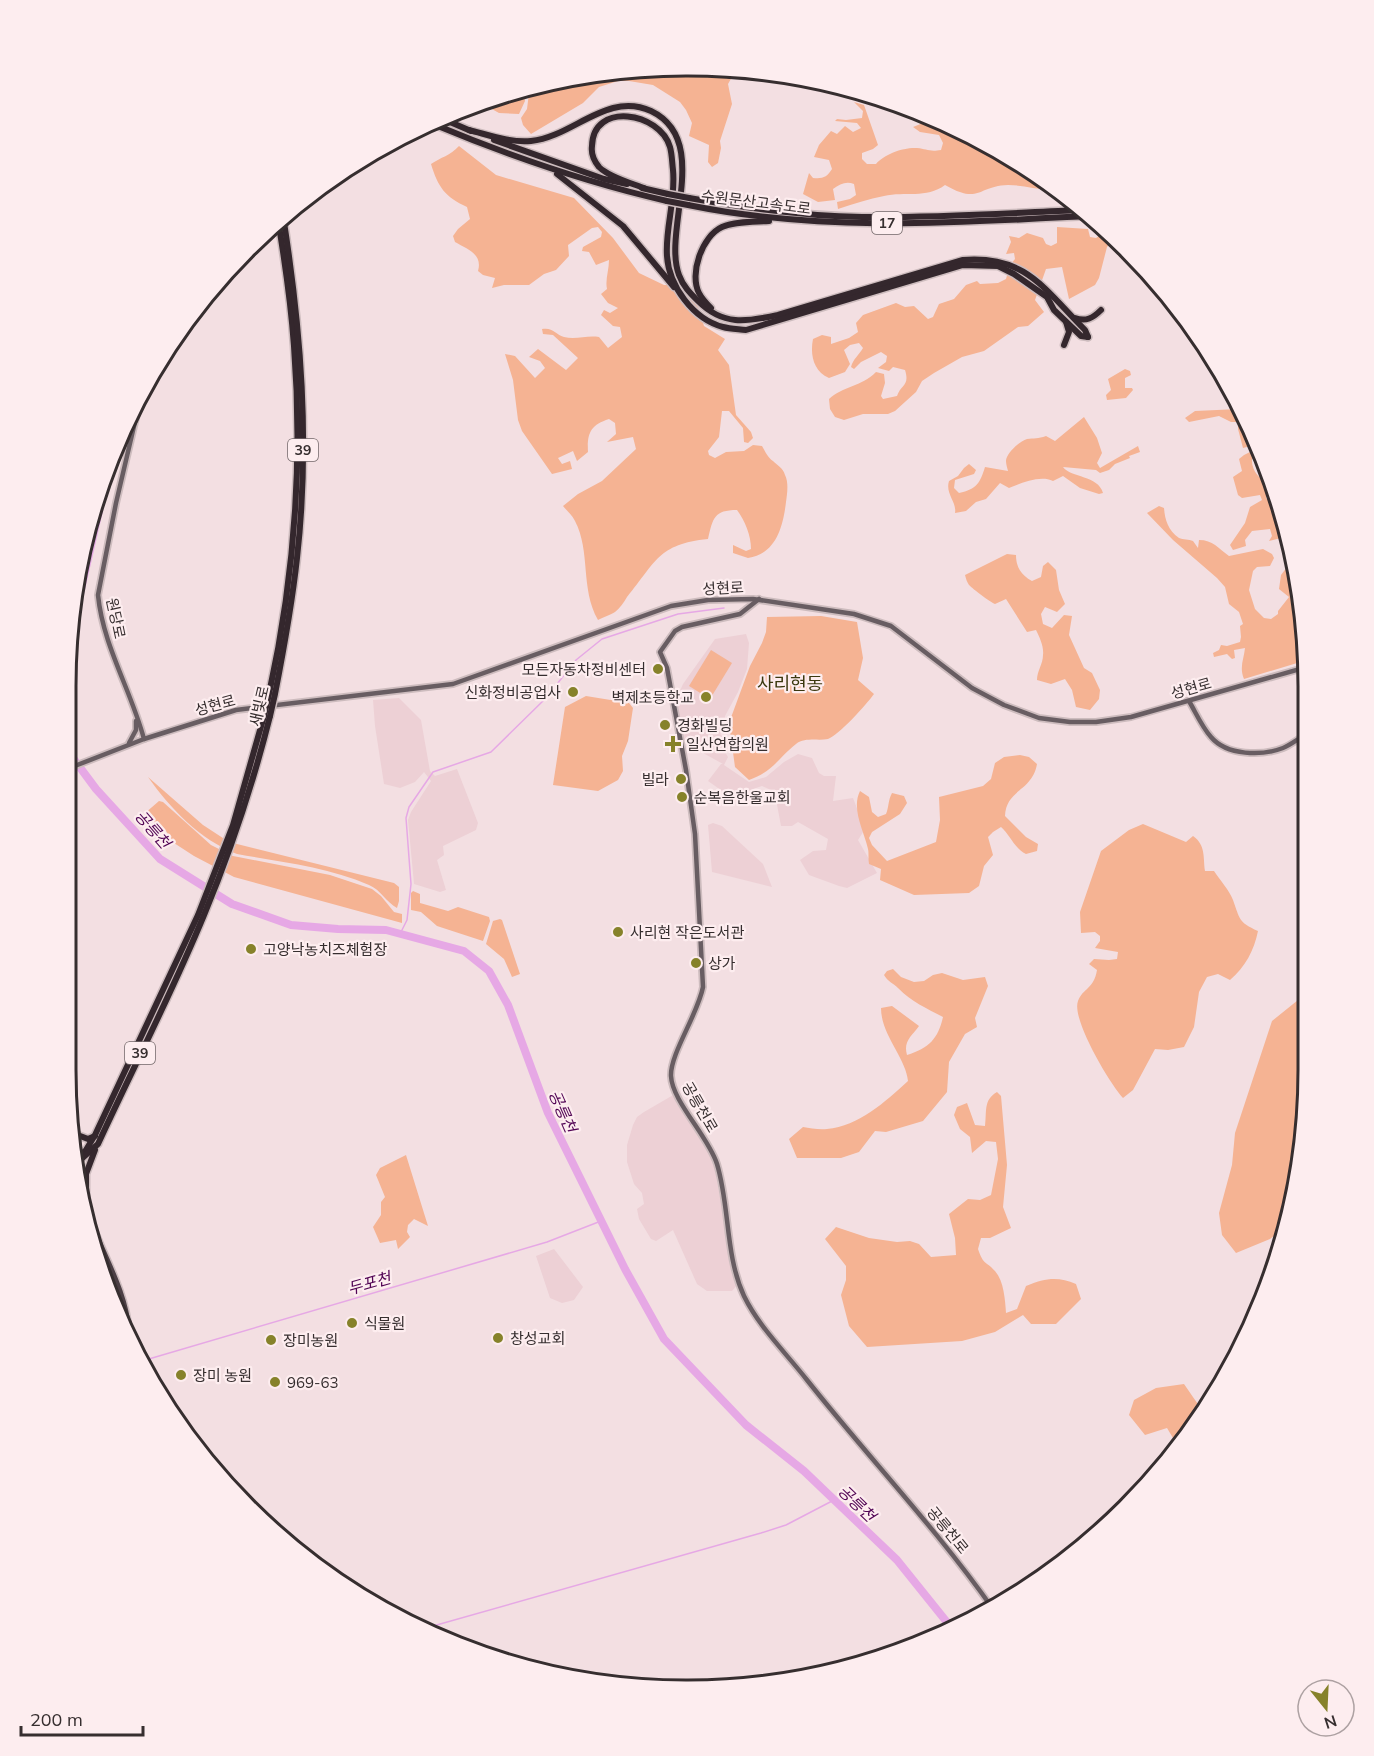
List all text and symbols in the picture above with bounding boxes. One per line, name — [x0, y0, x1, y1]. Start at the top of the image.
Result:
street label: 수원문산고속도로 — [700, 186, 812, 218]
road number: 17 — [872, 212, 902, 234]
road number: 39 — [288, 439, 318, 461]
street label: 성현로 — [702, 577, 744, 599]
street label: 원당로 — [102, 596, 130, 640]
place label: 모든자동차정비센터 — [522, 660, 646, 679]
marker: 모든자동차정비센터 — [651, 662, 665, 676]
district label: 사리현동 — [757, 672, 823, 695]
street label: 성현로 — [1168, 673, 1214, 703]
place label: 신화정비공업사 — [464, 683, 561, 702]
street label: 새빛로 — [245, 684, 273, 728]
marker: 신화정비공업사 — [566, 685, 580, 699]
place label: 벽제초등학교 — [611, 688, 694, 707]
street label: 성현로 — [193, 690, 237, 720]
marker: 벽제초등학교 — [699, 690, 713, 704]
place label: 경화빌딩 — [677, 716, 732, 735]
marker: 경화빌딩 — [658, 718, 672, 732]
marker: 일산연합의원 — [664, 735, 682, 753]
place label: 일산연합의원 — [686, 735, 769, 754]
place label: 빌라 — [641, 770, 669, 789]
marker: 빌라 — [674, 772, 688, 786]
place label: 순복음한울교회 — [694, 788, 791, 807]
marker: 순복음한울교회 — [675, 790, 689, 804]
water label: 공릉천 — [131, 806, 177, 854]
place label: 사리현 작은도서관 — [630, 923, 745, 942]
marker: 사리현 작은도서관 — [611, 925, 625, 939]
place label: 고양낙농치즈체험장 — [263, 940, 387, 959]
marker: 고양낙농치즈체험장 — [244, 942, 258, 956]
place label: 상가 — [708, 954, 736, 973]
marker: 상가 — [689, 956, 703, 970]
road number: 39 — [125, 1042, 155, 1064]
street label: 공릉천로 — [678, 1078, 722, 1136]
water label: 공릉천 — [545, 1087, 582, 1137]
water label: 두포천 — [345, 1267, 395, 1299]
place label: 식물원 — [364, 1314, 405, 1333]
marker: 식물원 — [345, 1316, 359, 1330]
place label: 창성교회 — [510, 1329, 565, 1348]
place label: 장미농원 — [283, 1331, 338, 1350]
marker: 창성교회 — [491, 1331, 505, 1345]
marker: 장미농원 — [264, 1333, 278, 1347]
place label: 장미 농원 — [193, 1366, 252, 1385]
marker: 장미 농원 — [174, 1368, 188, 1382]
place label: 969-63 — [287, 1373, 338, 1392]
marker: 969-63 — [268, 1375, 282, 1389]
water label: 공릉천 — [834, 1480, 881, 1527]
street label: 공릉천로 — [923, 1503, 973, 1557]
north arrow — [1296, 1678, 1356, 1738]
scale bar — [21, 1699, 142, 1737]
text: 200 m — [30, 1708, 83, 1731]
text: N — [1322, 1711, 1339, 1734]

